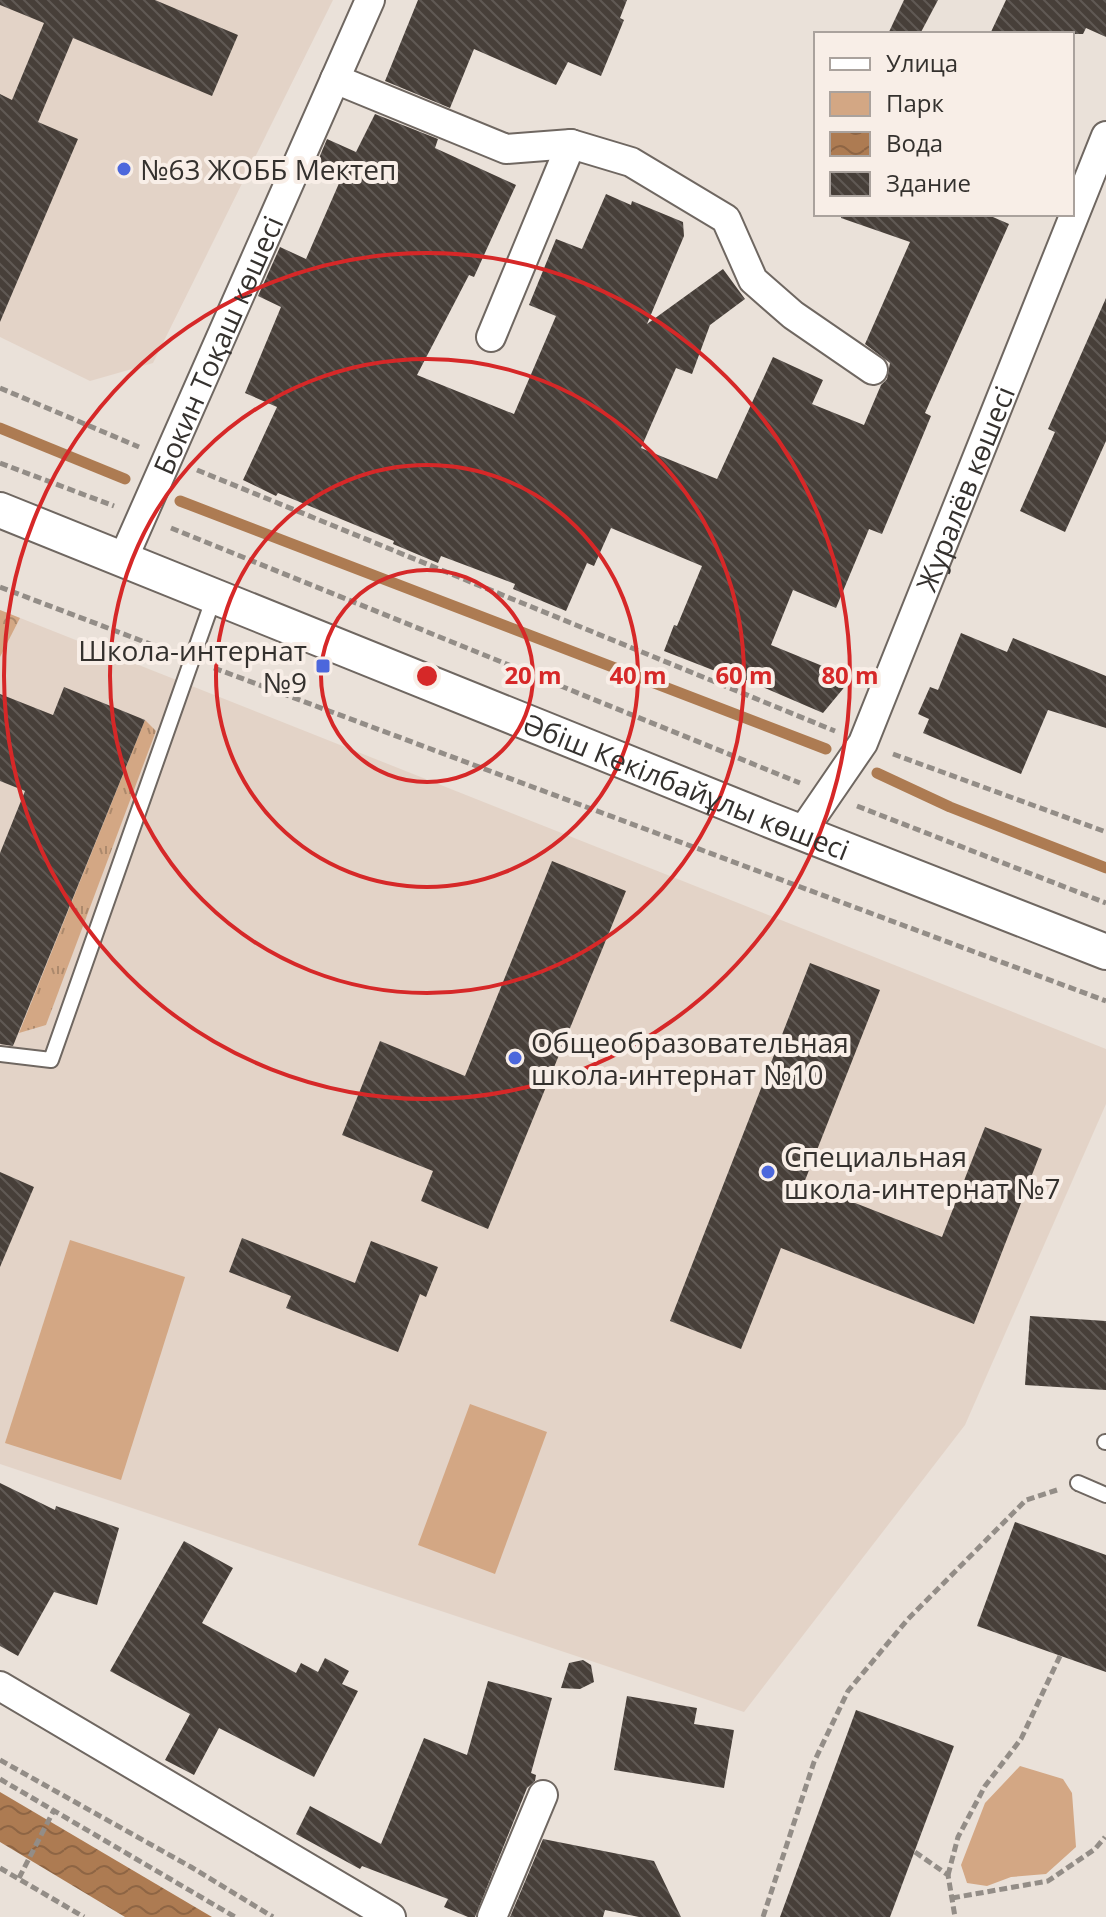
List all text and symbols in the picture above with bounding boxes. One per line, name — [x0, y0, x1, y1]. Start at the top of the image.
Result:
legend — [814, 32, 1074, 216]
text: Улица — [886, 46, 958, 79]
text: Парк — [886, 86, 944, 119]
text: Вода — [886, 126, 943, 159]
place label: №63 ЖОББ Мектеп — [140, 150, 396, 188]
marker: №63 ЖОББ Мектеп — [115, 160, 133, 178]
text: Здание — [886, 166, 971, 199]
street label: Бокин Тоқаш көшесі — [144, 210, 291, 480]
street label: Журалёв көшесі — [907, 380, 1023, 597]
place label: Школа-интернат №9 — [78, 631, 307, 701]
marker: Школа-интернат №9 — [314, 657, 332, 675]
text: 20 m — [504, 658, 562, 691]
text: 40 m — [609, 658, 667, 691]
text: 60 m — [715, 658, 773, 691]
text: 80 m — [821, 658, 879, 691]
centre of rings — [413, 662, 441, 690]
street label: Әбіш Кекілбайұлы көшесі — [518, 704, 855, 869]
place label: Общеобразовательная школа-интернат №10 — [531, 1023, 849, 1093]
marker: Общеобразовательная школа-интернат №10 — [506, 1049, 524, 1067]
place label: Специальная школа-интернат №7 — [784, 1137, 1061, 1207]
marker: Специальная школа-интернат №7 — [759, 1163, 777, 1181]

